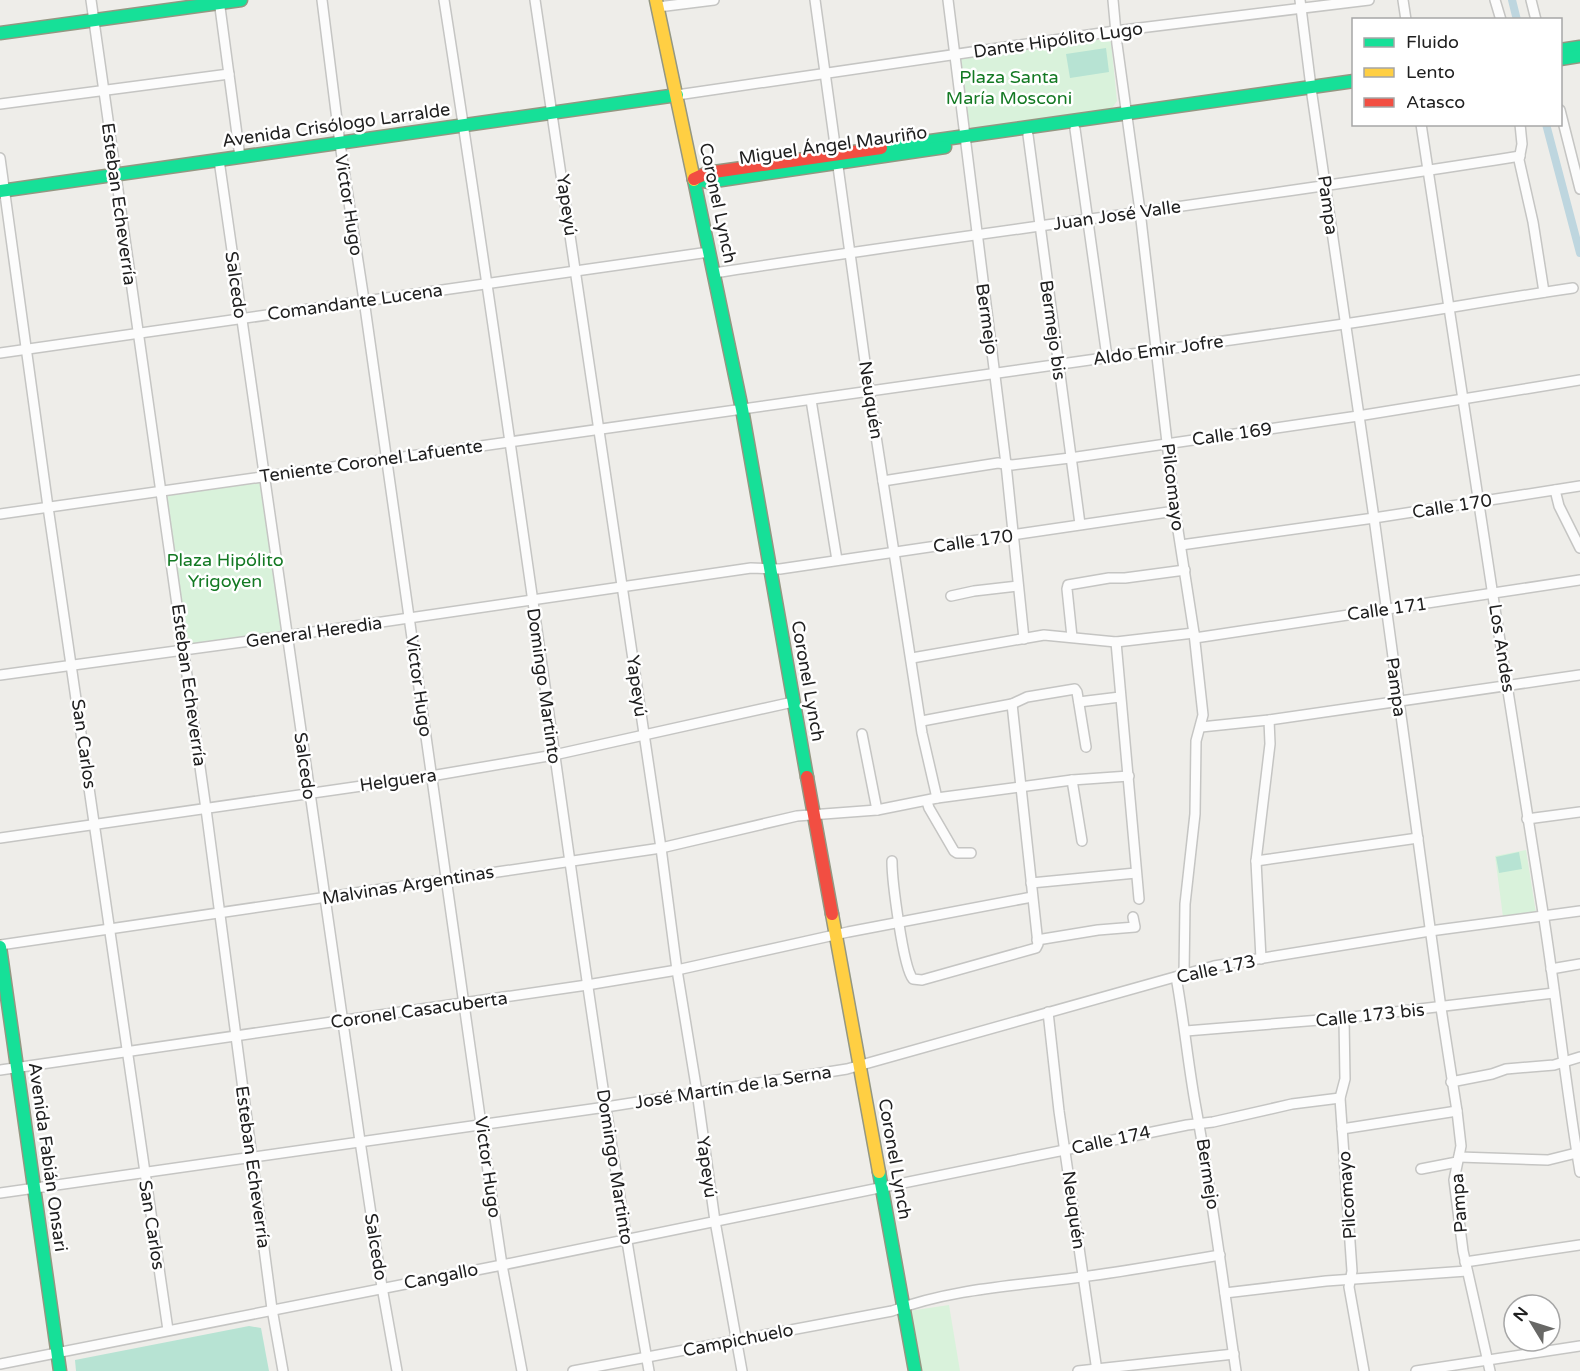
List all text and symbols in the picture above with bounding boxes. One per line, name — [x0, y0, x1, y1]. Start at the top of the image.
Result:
street label: Dante Hipólito Lugo — [972, 17, 1144, 63]
legend — [1352, 18, 1562, 126]
text: Fluido — [1406, 31, 1459, 53]
text: Lento — [1406, 61, 1455, 83]
park label: Plaza Santa María Mosconi — [946, 66, 1072, 109]
text: Atasco — [1406, 91, 1465, 113]
street label: Avenida Crisólogo Larralde — [221, 98, 451, 152]
street label: Esteban Echeverría — [97, 121, 141, 287]
street label: Miguel Ángel Mauriño — [737, 121, 929, 169]
street label: Coronel Lynch — [694, 141, 742, 265]
street label: Victor Hugo — [330, 153, 368, 257]
street label: Yapeyú — [552, 173, 582, 237]
street label: Pampa — [1313, 174, 1343, 236]
street label: Juan José Valle — [1052, 195, 1182, 235]
street label: Salcedo — [220, 250, 252, 320]
street label: Comandante Lucena — [266, 279, 444, 325]
street label: Bermejo bis — [1035, 279, 1071, 381]
street label: Bermejo — [971, 282, 1003, 356]
street label: Aldo Emir Jofre — [1091, 330, 1225, 370]
street label: Neuquén — [854, 359, 888, 441]
street label: Calle 169 — [1191, 418, 1273, 450]
street label: Teniente Coronel Lafuente — [258, 434, 484, 488]
street label: Pilcomayo — [1157, 442, 1189, 532]
street label: Calle 170 — [1411, 489, 1493, 523]
street label: Calle 170 — [932, 525, 1014, 557]
park label: Plaza Hipólito Yrigoyen — [166, 549, 284, 592]
street label: Calle 171 — [1346, 593, 1428, 625]
street label: Esteban Echeverría — [167, 602, 211, 768]
street label: Los Andes — [1484, 602, 1520, 694]
street label: Domingo Martinto — [522, 607, 566, 765]
street label: General Heredia — [244, 612, 384, 652]
street label: Coronel Lynch — [787, 619, 829, 743]
street label: Victor Hugo — [401, 634, 437, 738]
street label: Yapeyú — [622, 654, 652, 718]
street label: Pampa — [1381, 656, 1411, 718]
street label: San Carlos — [67, 698, 101, 790]
street label: Salcedo — [289, 731, 321, 801]
street label: Helguera — [358, 764, 438, 796]
street label: Malvinas Argentinas — [320, 861, 496, 909]
street label: Calle 173 — [1174, 950, 1258, 988]
street label: Coronel Casacuberta — [329, 987, 509, 1033]
street label: Calle 173 bis — [1314, 998, 1426, 1032]
street label: Avenida Fabián Onsari — [24, 1061, 72, 1253]
street label: José Martín de la Serna — [633, 1061, 833, 1113]
street label: Esteban Echeverría — [231, 1084, 275, 1250]
street label: Domingo Martinto — [592, 1088, 638, 1246]
street label: Coronel Lynch — [874, 1097, 916, 1221]
street label: Victor Hugo — [470, 1115, 506, 1219]
street label: Calle 174 — [1069, 1121, 1153, 1159]
street label: Yapeyú — [692, 1135, 722, 1199]
street label: Bermejo — [1192, 1137, 1224, 1211]
street label: Pilcomayo — [1333, 1150, 1361, 1240]
street label: Neuquén — [1058, 1169, 1090, 1251]
street label: Pampa — [1446, 1172, 1472, 1234]
street label: San Carlos — [134, 1179, 170, 1271]
street label: Salcedo — [360, 1212, 392, 1282]
street label: Cangallo — [402, 1258, 480, 1294]
north arrow — [1502, 1293, 1562, 1353]
text: N — [1509, 1303, 1533, 1326]
street label: Campichuelo — [681, 1319, 795, 1361]

